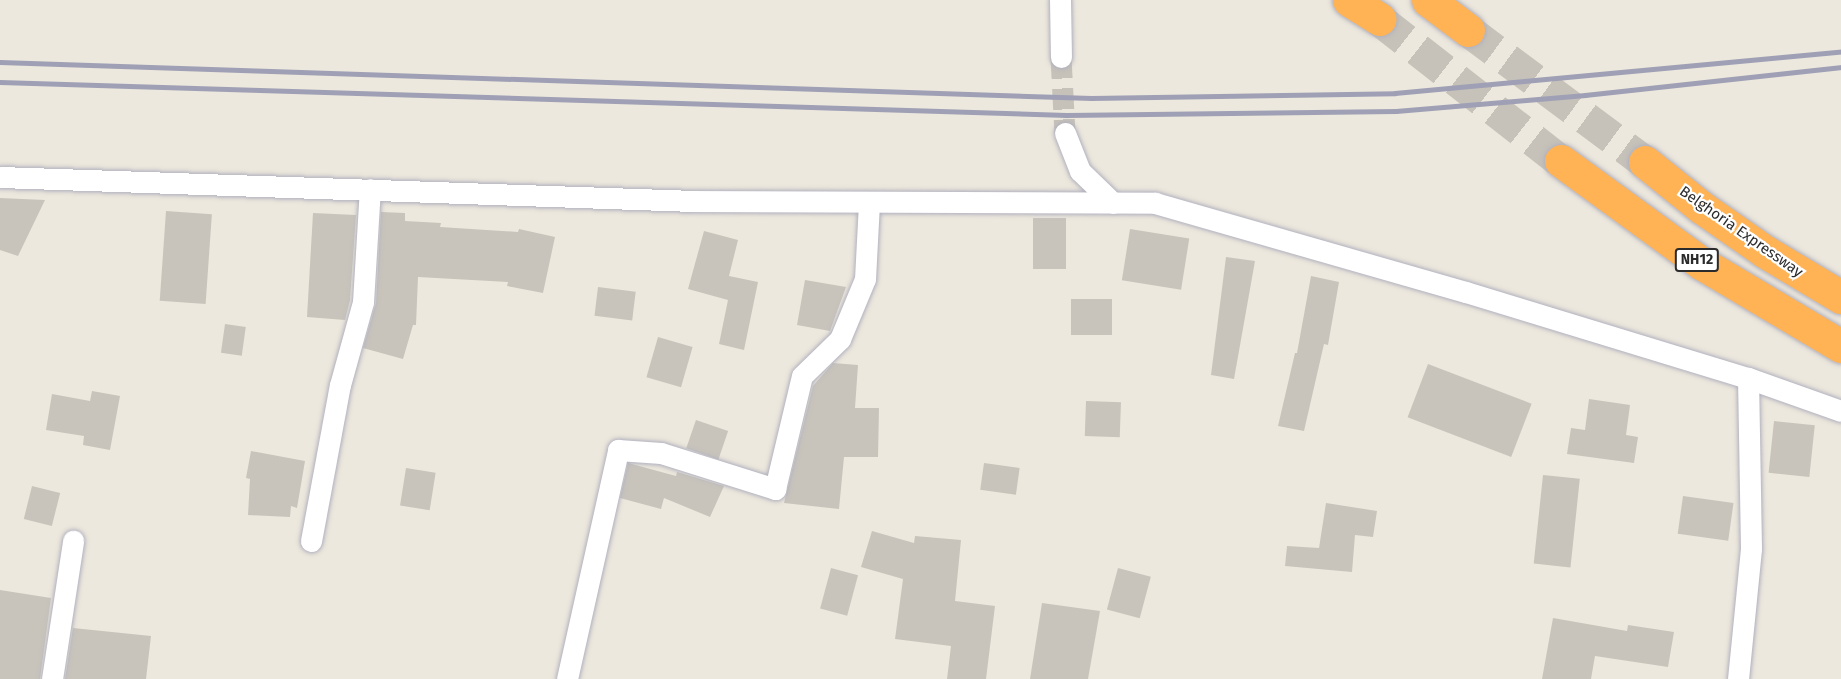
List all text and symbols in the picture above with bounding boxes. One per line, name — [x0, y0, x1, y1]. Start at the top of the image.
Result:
street label: Belghoria Expressway — [1676, 183, 1806, 281]
road number: NH12 — [1674, 249, 1720, 271]

